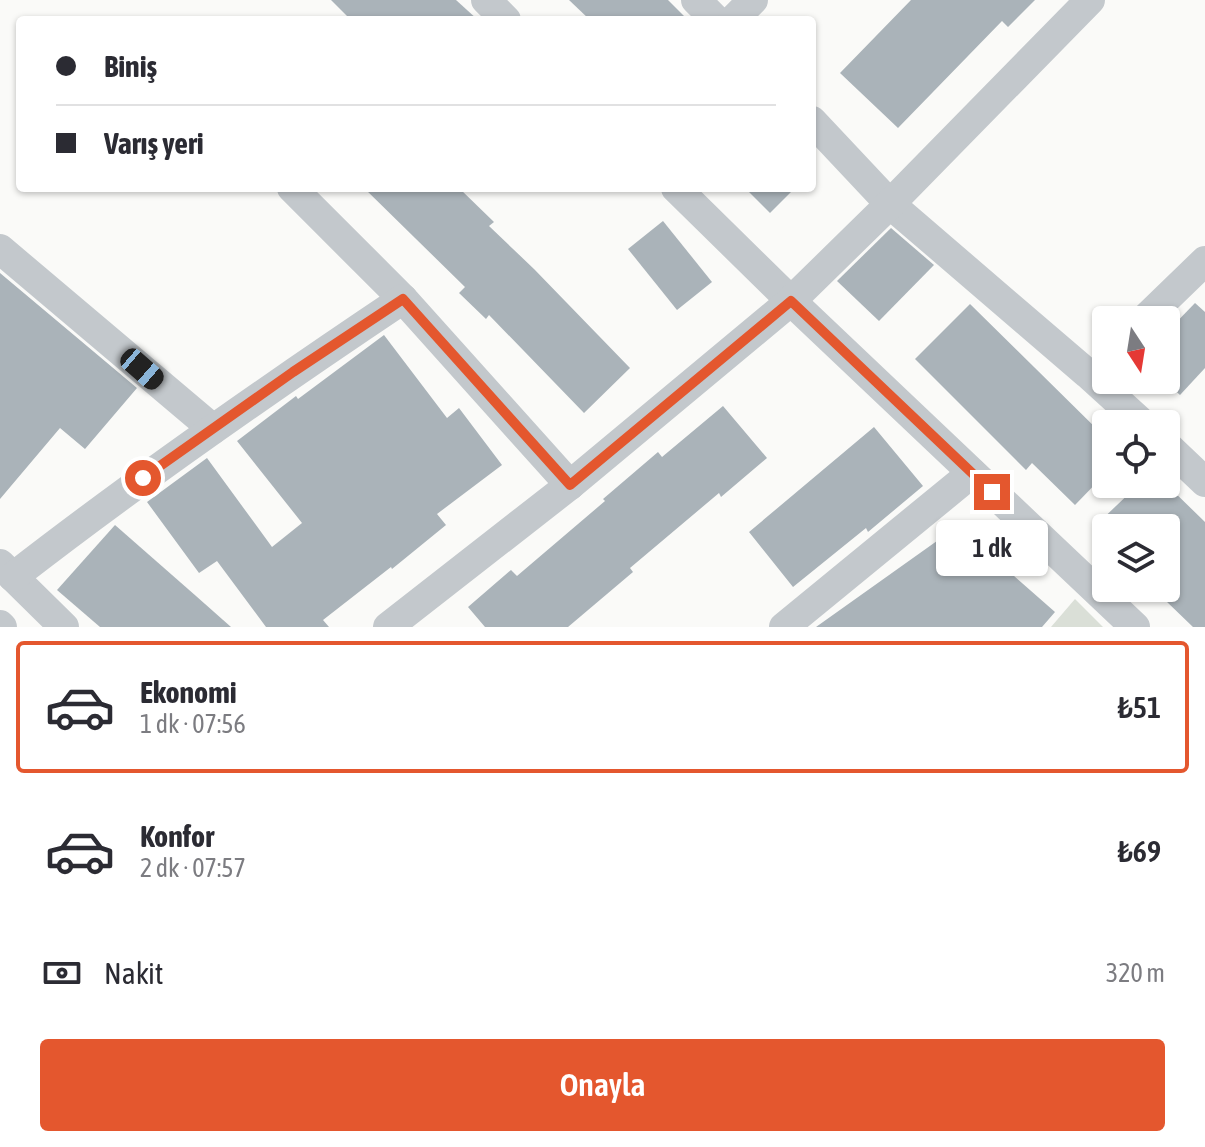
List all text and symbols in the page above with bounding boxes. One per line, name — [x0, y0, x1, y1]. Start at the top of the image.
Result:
text: Biniş — [104, 49, 157, 83]
text: Varış yeri — [104, 126, 204, 160]
north arrow — [1092, 306, 1180, 394]
map controls — [1092, 306, 1180, 602]
car — [116, 344, 168, 394]
button: locate — [1092, 410, 1180, 498]
route start — [125, 460, 161, 496]
route end — [974, 474, 1010, 510]
button: layers — [1092, 514, 1180, 602]
callout: 1 dk — [936, 520, 1048, 576]
text: 1 dk — [972, 533, 1012, 563]
icon: car — [44, 671, 116, 743]
text: Ekonomi — [140, 675, 237, 709]
text: ₺51 — [1118, 690, 1161, 724]
text: 1 dk · 07:56 — [140, 709, 246, 739]
icon: car — [44, 815, 116, 887]
text: Konfor — [140, 819, 214, 853]
text: ₺69 — [1118, 834, 1161, 868]
text: 2 dk · 07:57 — [140, 853, 246, 883]
icon: cash — [40, 951, 84, 995]
text: Nakit — [104, 956, 164, 990]
text: 320 m — [1106, 958, 1165, 988]
button: Onayla — [40, 1039, 1165, 1131]

